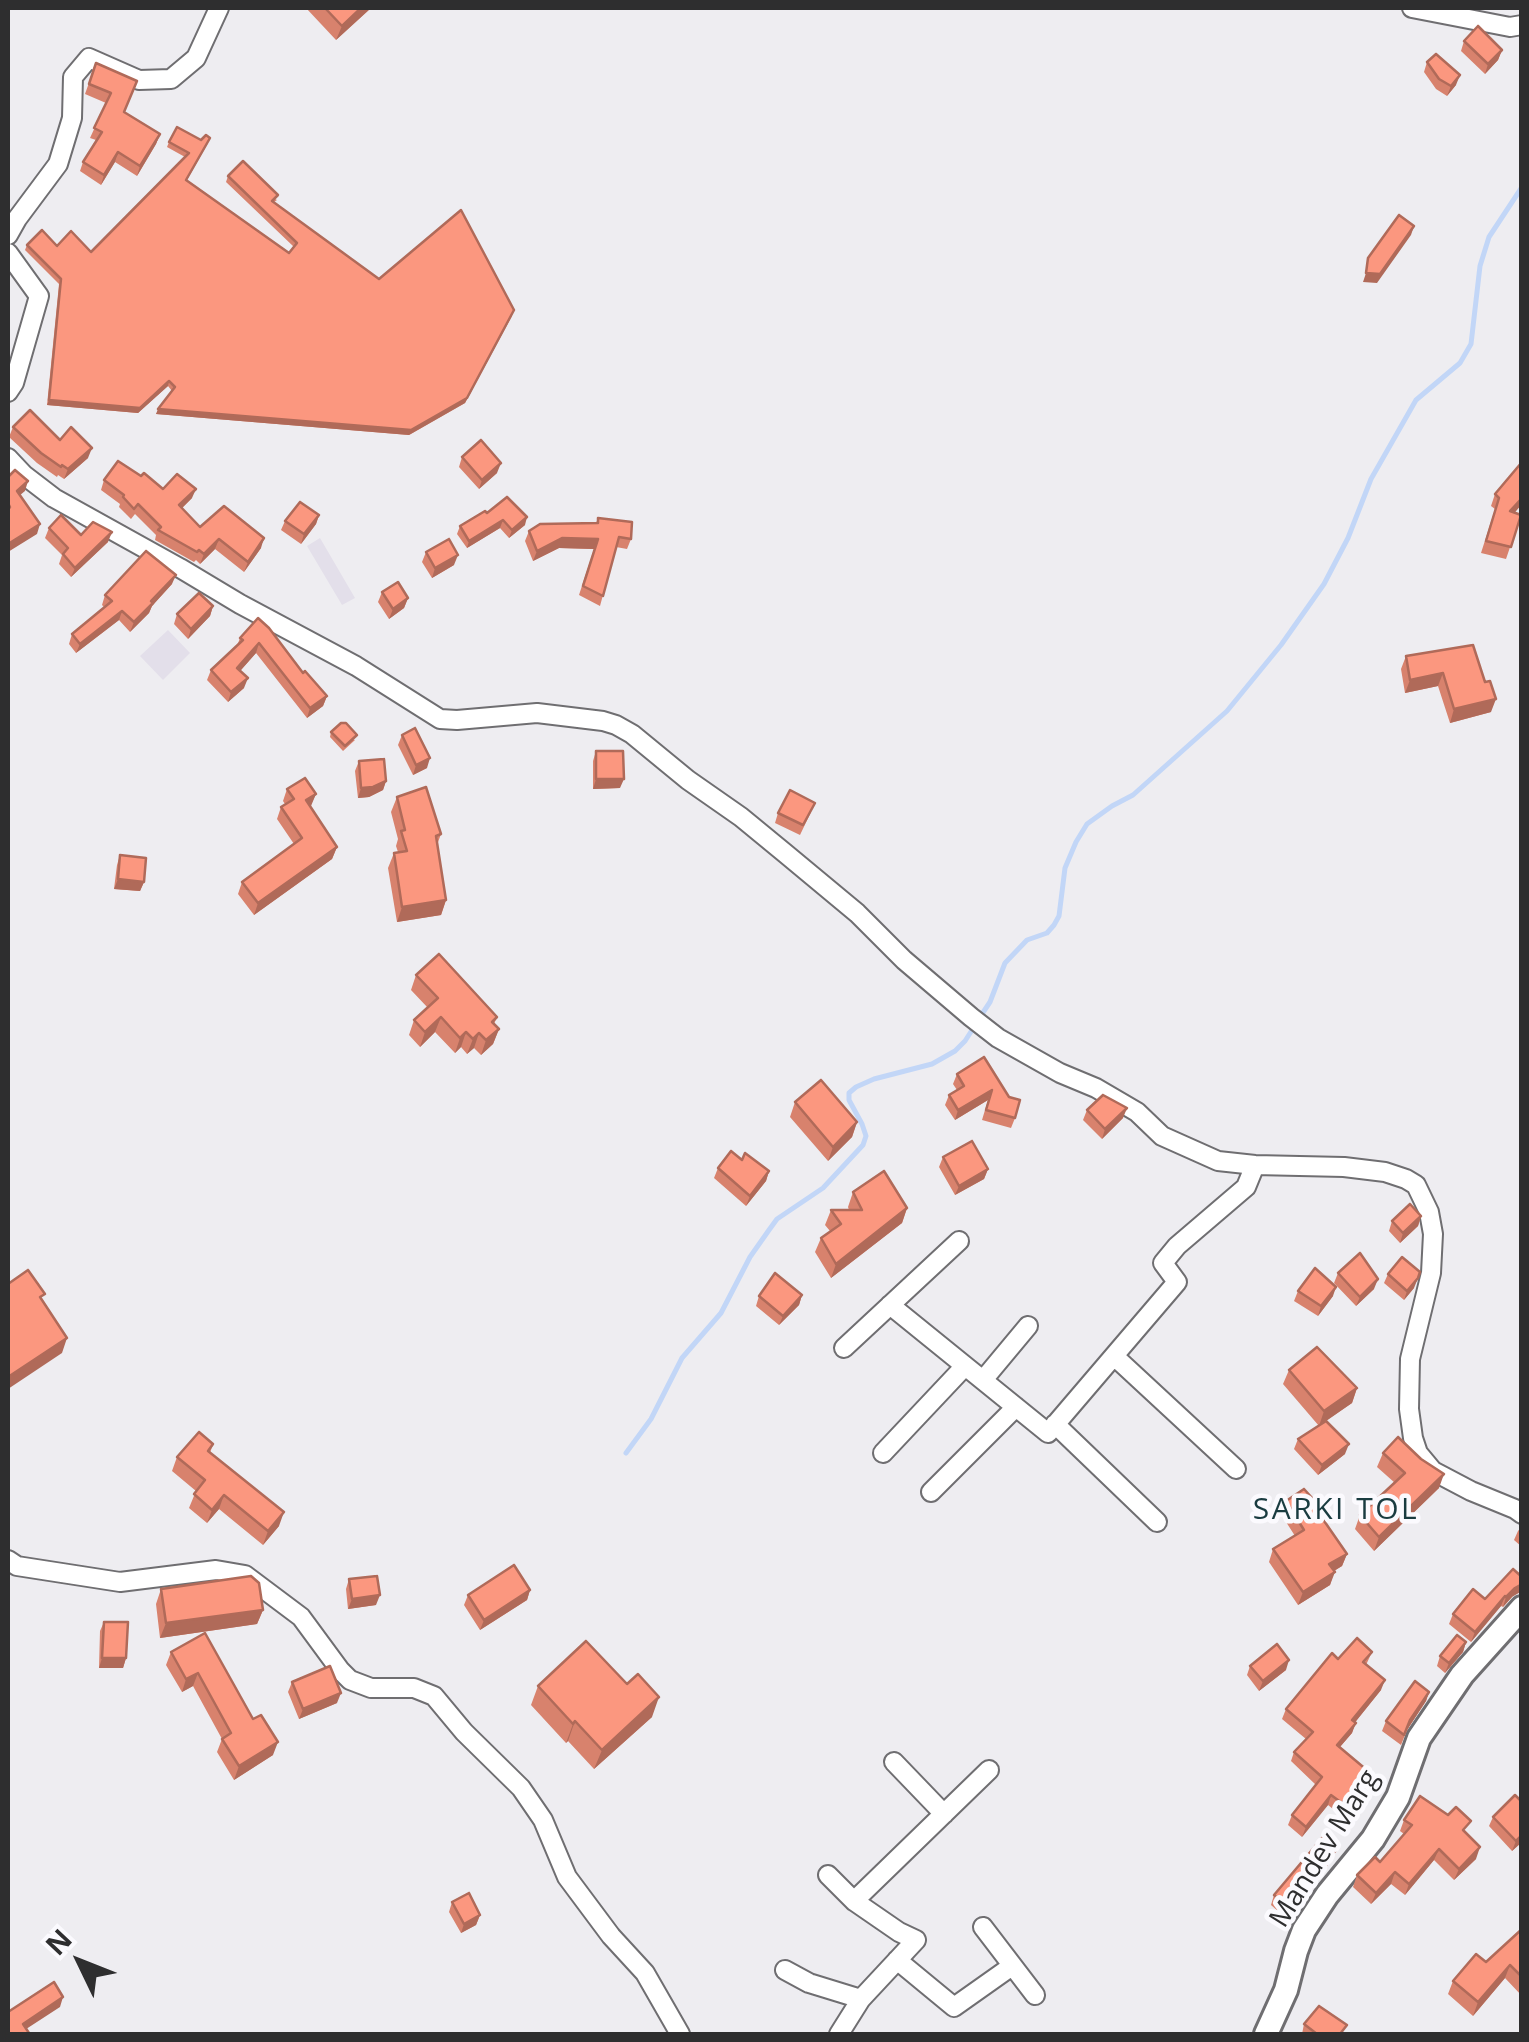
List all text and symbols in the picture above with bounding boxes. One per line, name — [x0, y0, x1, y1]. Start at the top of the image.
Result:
district label: SARKI TOL — [1253, 1492, 1419, 1528]
street label: Mandev Marg — [1263, 1764, 1387, 1934]
north arrow — [30, 1912, 130, 2012]
text: N — [36, 1920, 80, 1963]

